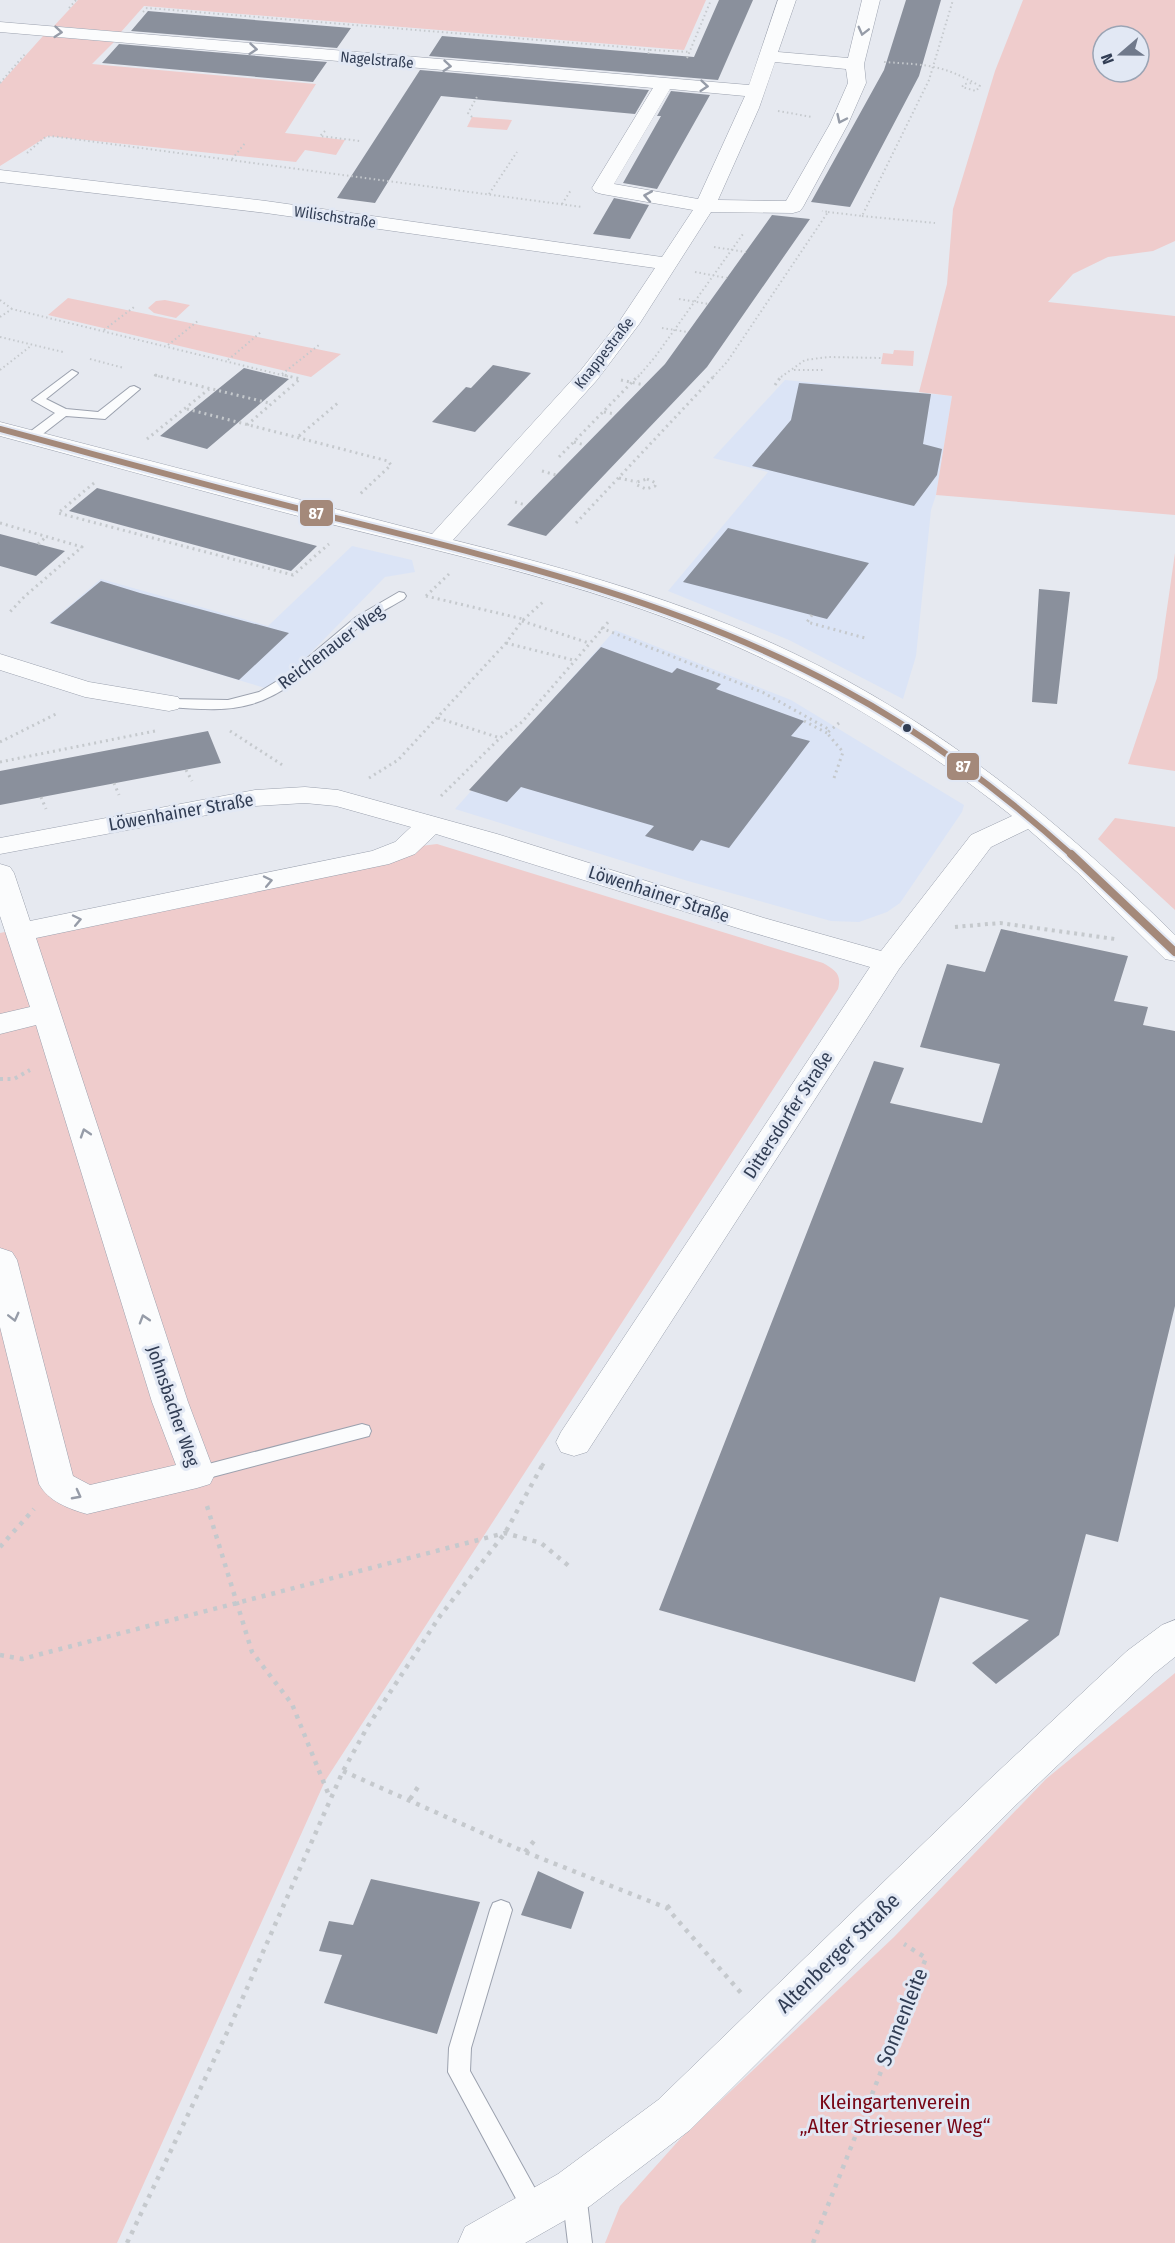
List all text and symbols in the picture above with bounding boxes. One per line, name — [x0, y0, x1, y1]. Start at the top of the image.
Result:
north arrow — [1091, 24, 1151, 84]
one-way arrow — [54, 25, 63, 38]
one-way arrow — [858, 26, 871, 36]
one-way arrow — [248, 42, 257, 55]
street label: Nagelstraße — [340, 48, 414, 72]
text: N — [1097, 51, 1118, 67]
one-way arrow — [442, 59, 451, 72]
one-way arrow — [699, 79, 709, 92]
one-way arrow — [836, 113, 848, 124]
one-way arrow — [643, 190, 653, 203]
street label: Wilischstraße — [293, 202, 377, 232]
street label: Knappestraße — [571, 314, 637, 392]
line badge: 87 — [299, 499, 334, 527]
text: 87 — [308, 504, 324, 523]
street label: Reichenauer Weg — [274, 600, 389, 694]
unlabelled marker — [901, 722, 913, 734]
line badge: 87 — [946, 752, 980, 781]
text: 87 — [955, 757, 971, 776]
street label: Löwenhainer Straße — [107, 788, 255, 836]
street label: Löwenhainer Straße — [586, 861, 732, 927]
one-way arrow — [262, 875, 272, 888]
one-way arrow — [71, 914, 81, 927]
street label: Dittersdorfer Straße — [739, 1047, 837, 1183]
one-way arrow — [80, 1128, 93, 1139]
one-way arrow — [7, 1312, 20, 1322]
one-way arrow — [139, 1314, 152, 1325]
street label: Johnsbacher Weg — [142, 1343, 204, 1470]
one-way arrow — [70, 1488, 81, 1499]
street label: Altenberger Straße — [771, 1888, 905, 2018]
street label: Sonnenleite — [871, 1964, 933, 2070]
park label: Kleingartenverein „Alter Striesener Weg“ — [799, 2089, 991, 2139]

